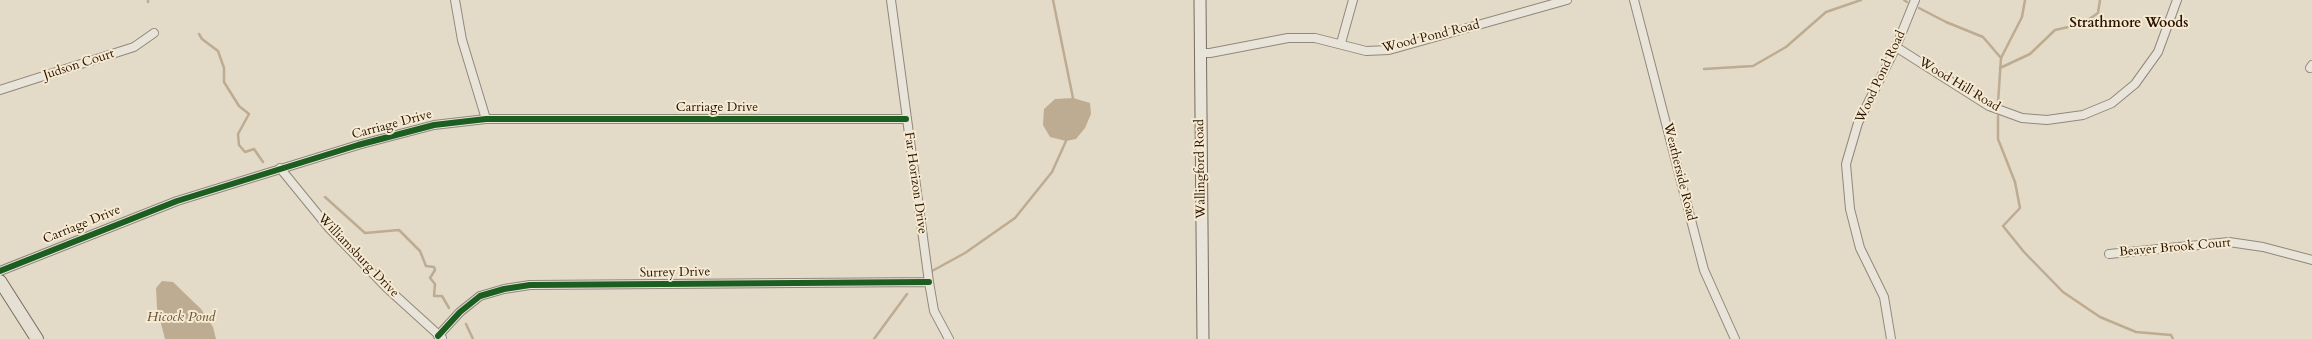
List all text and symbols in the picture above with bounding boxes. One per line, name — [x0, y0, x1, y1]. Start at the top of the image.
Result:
district label: Strathmore Woods — [2069, 16, 2189, 32]
street label: Wood Pond Road — [1381, 17, 1481, 57]
street label: Wood Pond Road — [1853, 28, 1909, 126]
street label: Judson Court — [42, 46, 116, 84]
street label: Wood Hill Road — [1916, 55, 2002, 115]
street label: Carriage Drive — [676, 100, 758, 116]
street label: Carriage Drive — [350, 107, 434, 143]
street label: Wallingford Road — [1192, 119, 1210, 219]
street label: Weatherside Road — [1659, 121, 1699, 223]
street label: Far Horizon Drive — [900, 131, 930, 235]
street label: Carriage Drive — [41, 202, 123, 248]
street label: Williamsburg Drive — [314, 211, 402, 301]
street label: Beaver Brook Court — [2118, 235, 2232, 261]
street label: Surrey Drive — [639, 265, 711, 281]
water label: Hicock Pond — [147, 310, 215, 326]

